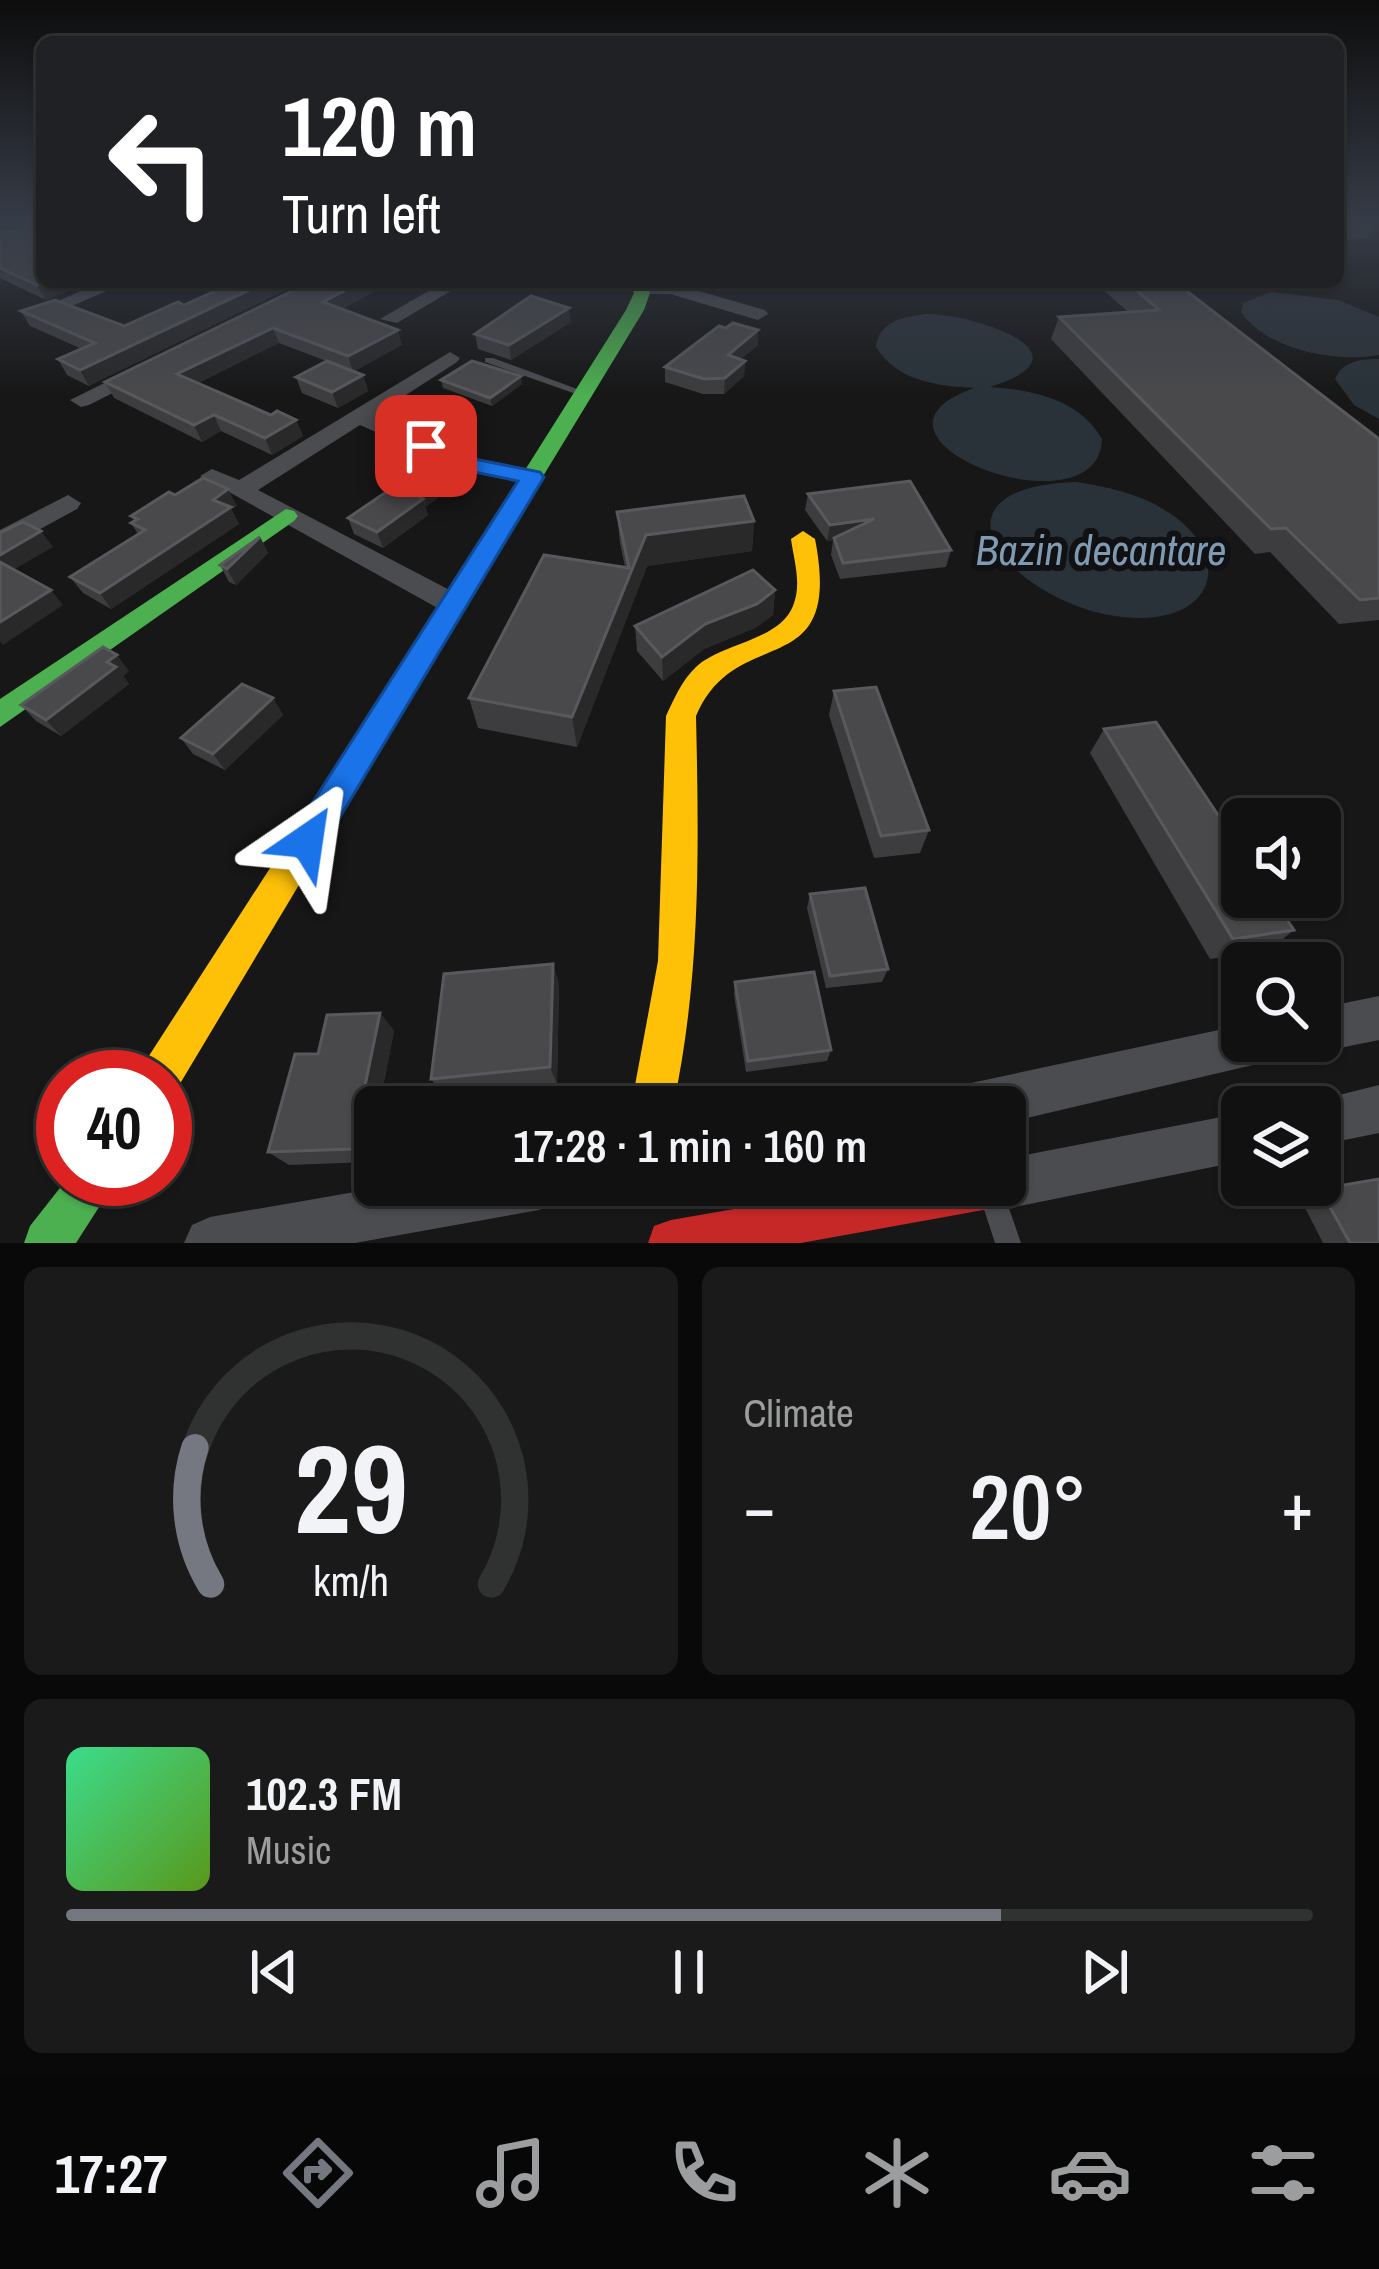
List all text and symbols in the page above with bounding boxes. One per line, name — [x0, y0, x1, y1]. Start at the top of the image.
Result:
text: 120 m — [282, 69, 477, 182]
icon: left — [84, 84, 240, 240]
text: Turn left — [282, 177, 441, 250]
pin — [375, 395, 477, 497]
icon: arrive — [393, 413, 459, 479]
water label: Bazin decantare — [976, 522, 1226, 578]
position arrow — [244, 778, 370, 904]
map controls — [1221, 798, 1341, 1206]
button: sound — [1221, 798, 1341, 918]
button: search — [1221, 942, 1341, 1062]
speed limit sign: 40 — [36, 1050, 192, 1206]
button: layers — [1221, 1086, 1341, 1206]
text: 17:28 · 1 min · 160 m — [513, 1115, 867, 1176]
text: Climate — [744, 1387, 854, 1439]
text: 29 — [294, 1404, 408, 1572]
text: 20° — [969, 1446, 1087, 1567]
text: − — [744, 1462, 775, 1551]
text: + — [1281, 1462, 1313, 1551]
text: km/h — [313, 1552, 389, 1609]
text: 102.3 FM — [246, 1763, 402, 1824]
text: Music — [246, 1824, 331, 1876]
icon: previous — [241, 1939, 307, 2005]
icon: pause — [656, 1939, 722, 2005]
icon: next — [1072, 1939, 1138, 2005]
icon: directions — [276, 2131, 360, 2215]
icon: music — [469, 2131, 553, 2215]
icon: phone — [662, 2131, 746, 2215]
icon: climate — [855, 2131, 939, 2215]
icon: car — [1048, 2131, 1132, 2215]
icon: filters — [1241, 2131, 1325, 2215]
text: 17:27 — [54, 2137, 168, 2210]

